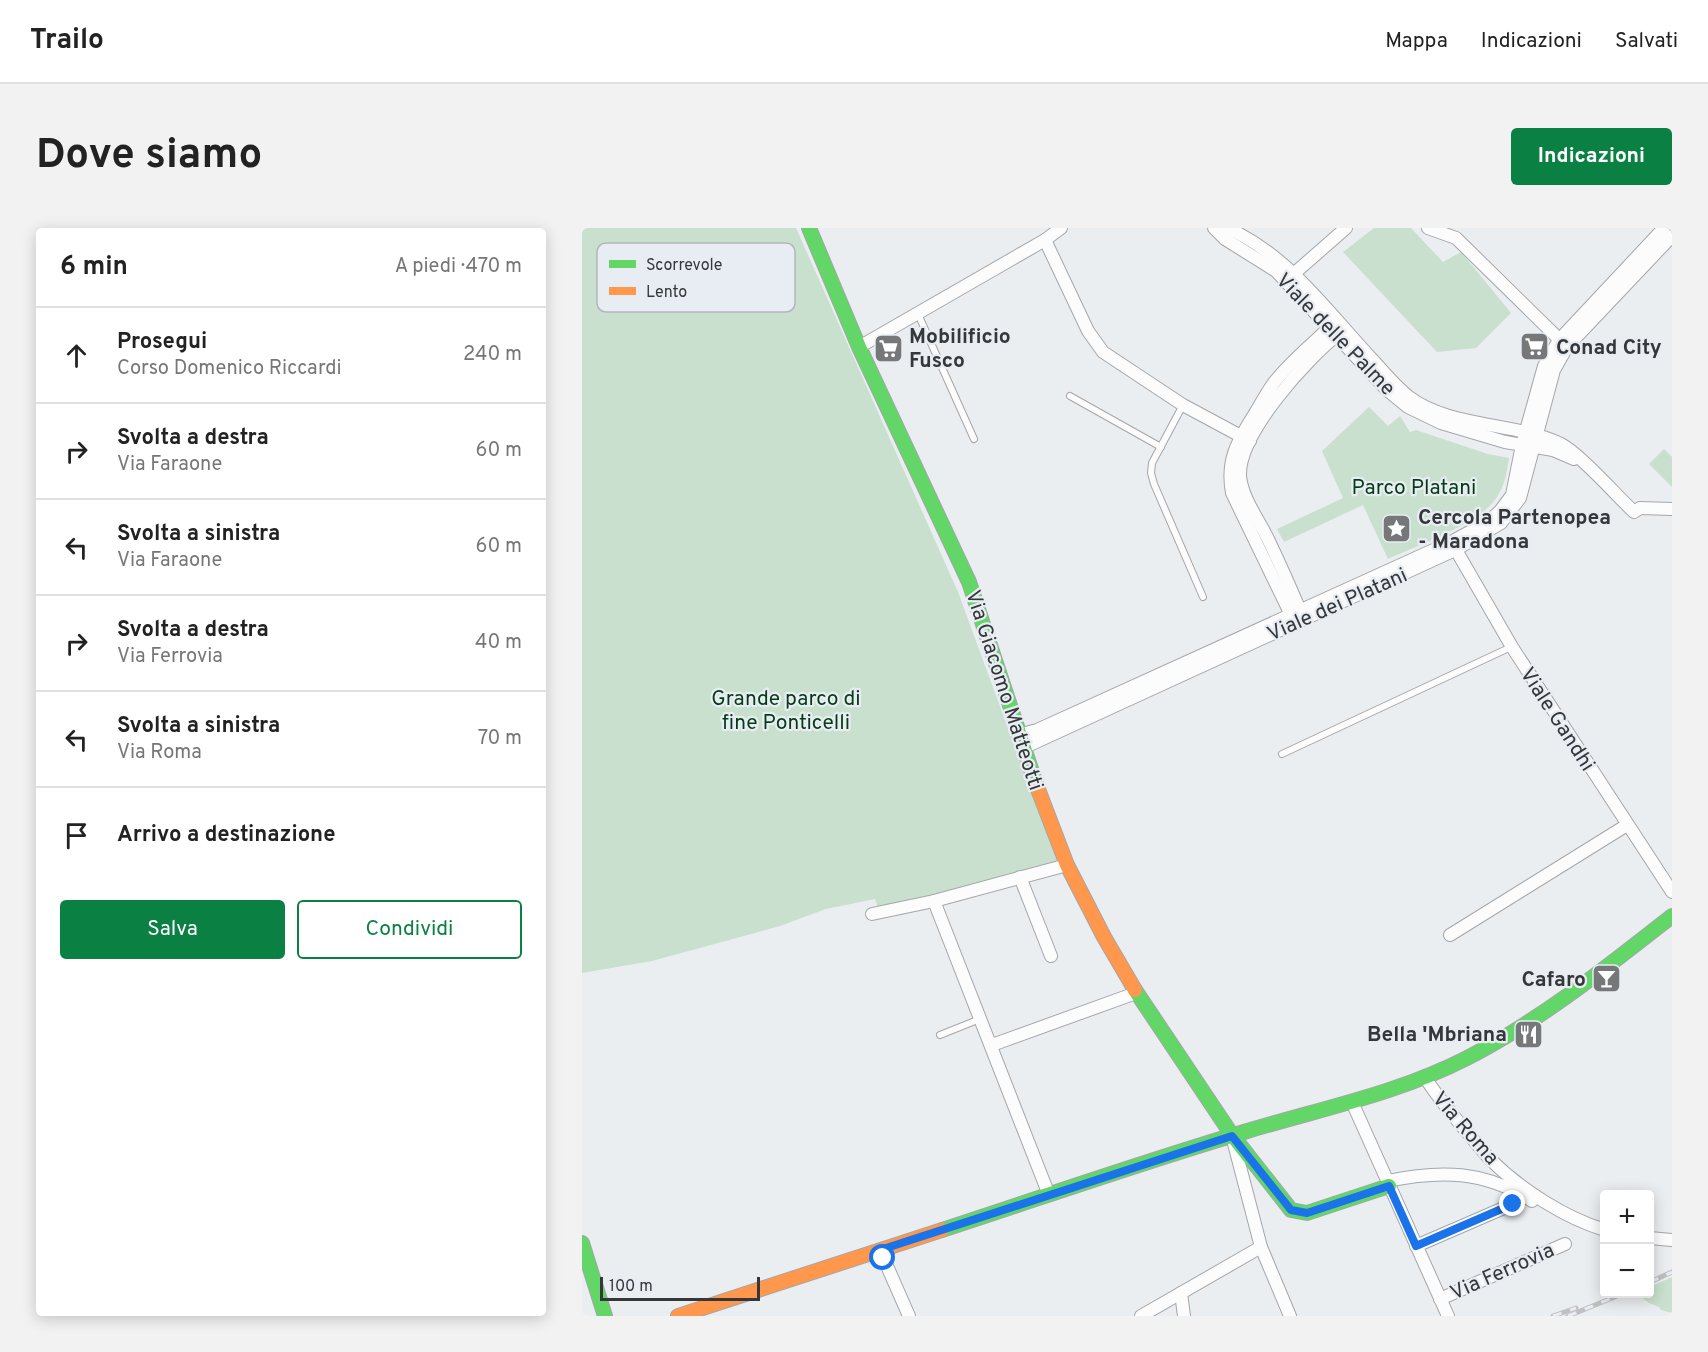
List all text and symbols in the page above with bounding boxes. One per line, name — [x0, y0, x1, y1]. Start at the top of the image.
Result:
text: Trailo — [30, 23, 104, 59]
text: Mappa — [1385, 28, 1448, 55]
text: Indicazioni — [1481, 28, 1582, 55]
text: Salvati — [1615, 28, 1678, 55]
button: Indicazioni — [1511, 128, 1672, 185]
text: Dove siamo — [36, 130, 262, 183]
legend — [597, 243, 795, 312]
text: 6 min — [60, 251, 128, 284]
text: A piedi · 470 m — [395, 254, 522, 280]
text: Scorrevole — [646, 256, 722, 276]
street label: Viale delle Palme — [1269, 268, 1401, 402]
text: Lento — [646, 283, 687, 303]
place label: Mobilificio Fusco — [909, 324, 1011, 375]
text: Prosegui — [117, 329, 207, 356]
supermarket icon: Conad City — [1519, 331, 1551, 363]
supermarket icon: Mobilificio Fusco — [872, 332, 904, 364]
place label: Conad City — [1556, 335, 1662, 362]
icon: ahead — [60, 339, 93, 372]
text: 240 m — [463, 342, 522, 368]
text: Corso Domenico Riccardi — [117, 356, 342, 382]
text: Svolta a destra — [117, 425, 269, 452]
icon: right — [60, 435, 93, 468]
text: 60 m — [476, 438, 522, 464]
text: Via Faraone — [117, 452, 222, 478]
park label: Parco Platani — [1352, 475, 1476, 502]
place label: Cercola Partenopea - Maradona — [1418, 505, 1611, 556]
place icon: Cercola Partenopea - Maradona — [1381, 513, 1413, 545]
text: Svolta a sinistra — [117, 521, 280, 548]
icon: left — [60, 531, 93, 564]
text: 60 m — [476, 534, 522, 560]
text: Via Faraone — [117, 548, 222, 574]
street label: Viale dei Platani — [1263, 562, 1412, 648]
street label: Via Giacomo Matteotti — [958, 587, 1049, 794]
text: Svolta a destra — [117, 617, 269, 644]
icon: right — [60, 627, 93, 660]
text: 40 m — [475, 630, 522, 656]
text: Via Ferrovia — [117, 644, 223, 670]
street label: Viale Gandhi — [1513, 663, 1600, 777]
park label: Grande parco di fine Ponticelli — [711, 686, 861, 737]
text: Svolta a sinistra — [117, 713, 280, 740]
icon: left — [60, 723, 93, 756]
text: 70 m — [478, 726, 522, 752]
text: Via Roma — [117, 740, 202, 766]
icon: arrive — [60, 819, 93, 852]
text: Arrivo a destinazione — [117, 822, 335, 849]
button: Salva — [60, 900, 285, 959]
button: Condividi — [297, 900, 522, 959]
bar icon: Cafaro — [1591, 963, 1623, 995]
place label: Cafaro — [1521, 967, 1586, 994]
restaurant icon: Bella 'Mbriana — [1512, 1018, 1544, 1050]
place label: Bella 'Mbriana — [1367, 1022, 1507, 1049]
street label: Via Roma — [1425, 1087, 1504, 1171]
route end — [1499, 1190, 1525, 1216]
map controls — [1600, 1190, 1654, 1298]
button: + — [1600, 1190, 1654, 1244]
street label: Via Ferrovia — [1446, 1237, 1559, 1307]
route start — [869, 1244, 895, 1270]
button: − — [1600, 1244, 1654, 1298]
scale bar — [600, 1274, 760, 1302]
text: 100 m — [609, 1277, 653, 1297]

